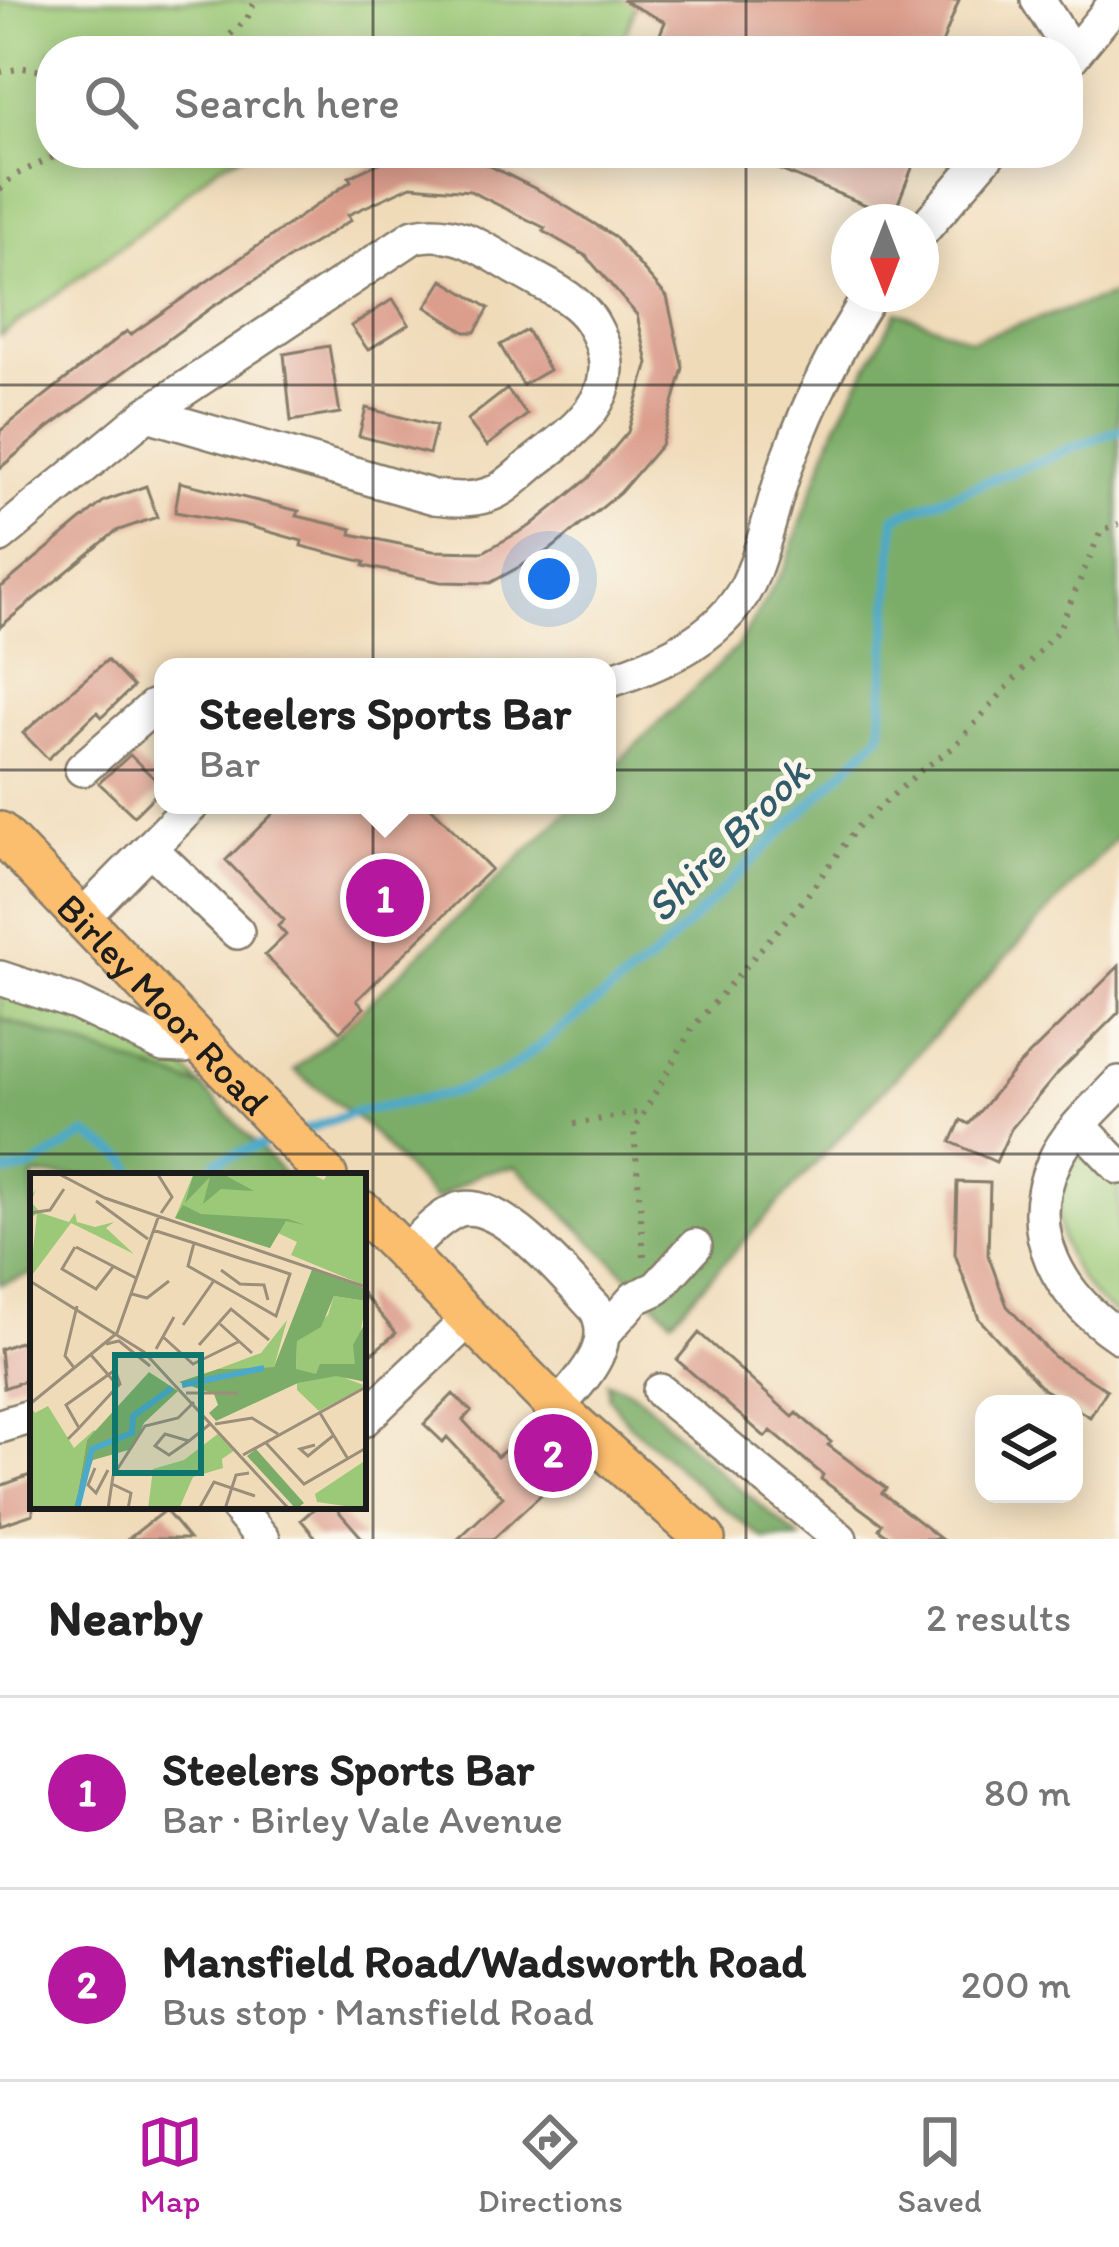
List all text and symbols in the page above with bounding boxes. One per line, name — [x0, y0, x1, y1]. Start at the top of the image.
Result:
search box — [36, 36, 1083, 168]
icon: search — [78, 69, 144, 135]
text: Search here — [174, 75, 400, 129]
north arrow — [831, 204, 939, 312]
your location — [519, 549, 579, 609]
popup — [154, 658, 616, 814]
text: Steelers Sports Bar — [199, 686, 571, 740]
text: Bar — [199, 740, 260, 787]
water label: Shire Brook — [635, 746, 821, 932]
pin: 1 — [346, 853, 424, 943]
street label: Birley Moor Road — [47, 883, 279, 1124]
inset map — [30, 1173, 366, 1509]
map controls — [975, 1395, 1083, 1503]
button: layers — [975, 1395, 1083, 1503]
pin: 2 — [514, 1408, 592, 1498]
text: Nearby — [48, 1587, 203, 1648]
text: 2 results — [926, 1594, 1071, 1641]
text: Steelers Sports Bar — [162, 1742, 534, 1796]
text: 1 — [78, 1769, 96, 1816]
text: 80 m — [984, 1769, 1071, 1816]
text: Bar · Birley Vale Avenue — [162, 1796, 563, 1843]
text: Mansfield Road/Wadsworth Road — [162, 1934, 806, 1988]
text: 2 — [77, 1961, 97, 2008]
text: 200 m — [961, 1961, 1071, 2008]
text: Bus stop · Mansfield Road — [162, 1988, 594, 2035]
tab: Map — [137, 2109, 203, 2220]
tab: Directions — [478, 2109, 623, 2220]
tab: Saved — [898, 2109, 982, 2220]

